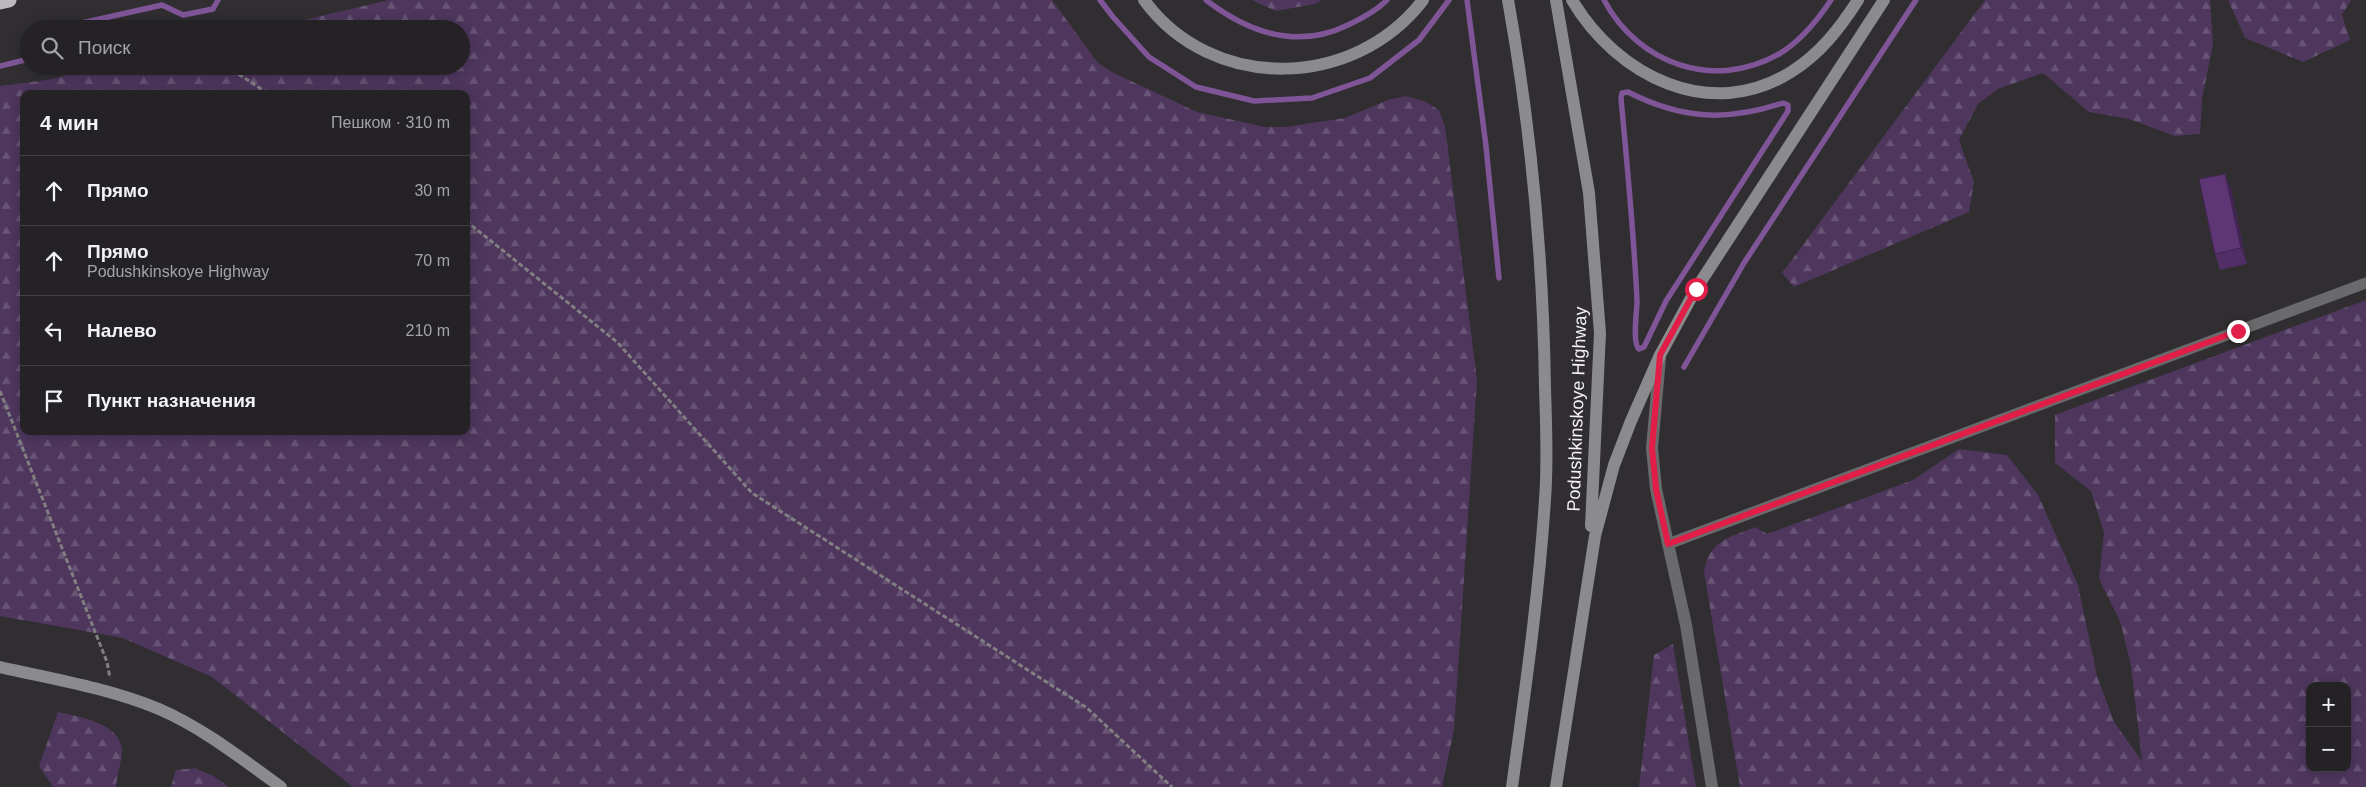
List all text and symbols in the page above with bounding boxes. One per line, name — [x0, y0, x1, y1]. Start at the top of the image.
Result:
search box — [20, 20, 470, 75]
icon: search — [38, 34, 66, 62]
text: Поиск — [78, 37, 131, 58]
text: 4 мин — [40, 111, 99, 134]
text: Пешком · 310 m — [331, 114, 450, 131]
icon: ahead — [40, 177, 68, 205]
text: Прямо — [87, 180, 149, 201]
text: 30 m — [414, 182, 450, 199]
text: Прямо — [87, 241, 149, 262]
icon: ahead — [40, 247, 68, 275]
text: 70 m — [414, 252, 450, 269]
text: Podushkinskoye Highway — [87, 263, 269, 280]
route start — [1685, 278, 1708, 301]
street label: Podushkinskoye Highway — [1563, 306, 1591, 512]
icon: left — [40, 317, 68, 345]
text: Налево — [87, 320, 157, 341]
route end — [2227, 320, 2250, 343]
text: 210 m — [406, 322, 450, 339]
icon: arrive — [40, 387, 68, 415]
text: Пункт назначения — [87, 390, 256, 411]
map controls — [2306, 682, 2351, 772]
button: + — [2306, 682, 2351, 727]
button: − — [2306, 727, 2351, 772]

